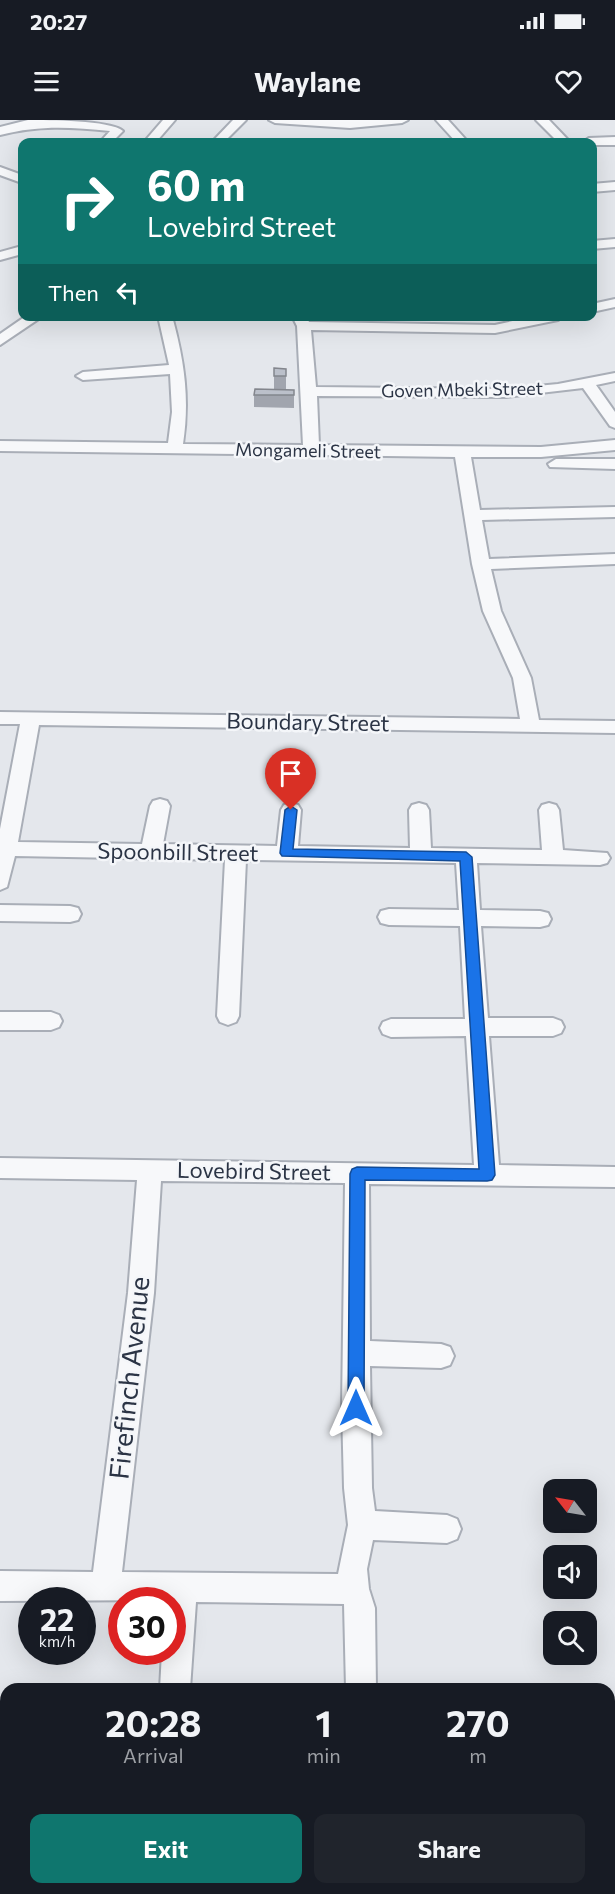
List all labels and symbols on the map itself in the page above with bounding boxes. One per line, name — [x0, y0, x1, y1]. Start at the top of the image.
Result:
street label: Goven Mbeki Street — [381, 377, 543, 401]
street label: Mongameli Street — [235, 438, 381, 462]
street label: Boundary Street — [226, 707, 390, 736]
pin — [265, 748, 316, 810]
street label: Spoonbill Street — [97, 837, 259, 866]
street label: Lovebird Street — [177, 1156, 331, 1185]
street label: Firefinch Avenue — [101, 1275, 156, 1481]
position arrow — [324, 1376, 388, 1440]
north arrow — [543, 1479, 597, 1533]
speed limit sign: 30 — [108, 1587, 186, 1665]

